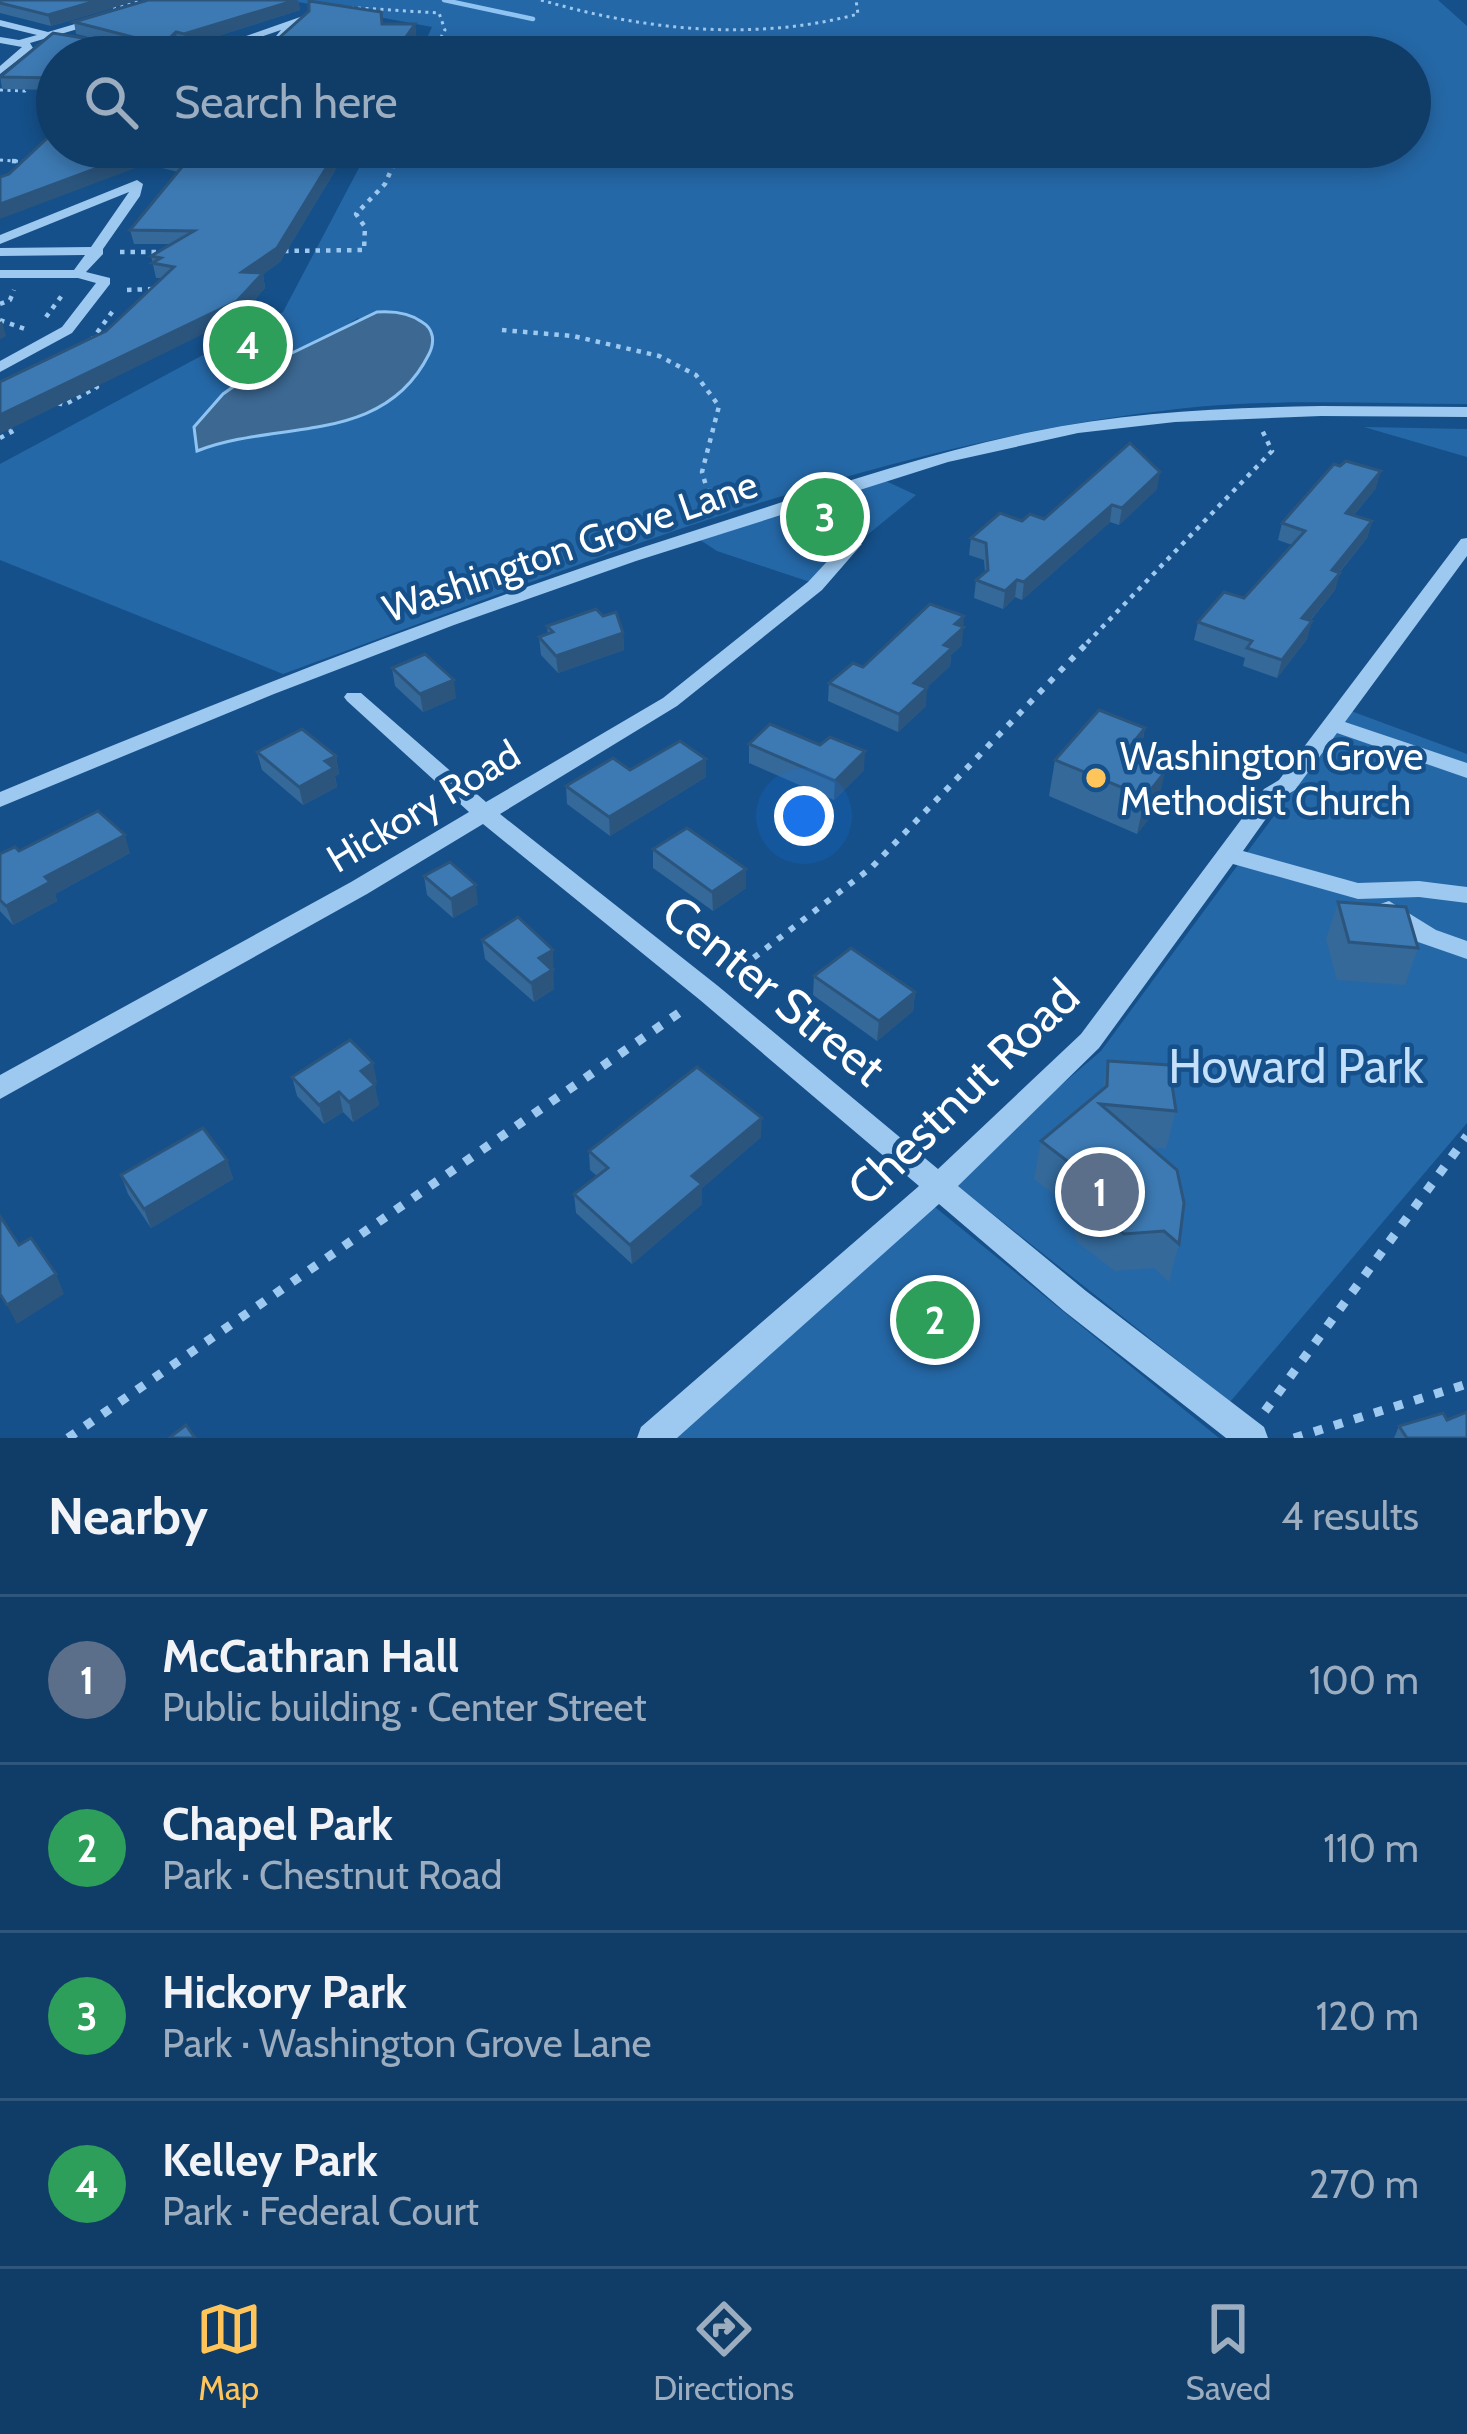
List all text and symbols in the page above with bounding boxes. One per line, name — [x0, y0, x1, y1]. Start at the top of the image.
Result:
search box — [36, 36, 1431, 168]
icon: search — [78, 69, 144, 135]
text: Search here — [174, 75, 398, 129]
pin: 4 — [209, 300, 287, 390]
street label: Washington Grove Lane — [377, 459, 763, 633]
pin: 3 — [786, 472, 864, 562]
street label: Hickory Road — [318, 730, 528, 882]
place label: Washington Grove Methodist Church — [1120, 732, 1424, 825]
marker: Washington Grove Methodist Church — [1083, 765, 1109, 791]
your location — [774, 786, 834, 846]
street label: Center Street — [651, 883, 897, 1097]
street label: Chestnut Road — [835, 967, 1091, 1217]
park label: Howard Park — [1168, 1037, 1424, 1095]
pin: 1 — [1061, 1147, 1139, 1237]
pin: 2 — [896, 1275, 974, 1365]
text: Nearby — [48, 1485, 208, 1547]
text: 4 results — [1281, 1492, 1419, 1540]
text: McCathran Hall — [162, 1629, 459, 1683]
text: 1 — [80, 1656, 94, 1704]
text: 100 m — [1309, 1656, 1419, 1704]
text: Public building · Center Street — [162, 1683, 647, 1731]
text: Chapel Park — [162, 1797, 393, 1851]
text: 2 — [77, 1824, 97, 1872]
text: 110 m — [1323, 1824, 1419, 1872]
text: Park · Chestnut Road — [162, 1851, 502, 1899]
text: Hickory Park — [162, 1965, 407, 2019]
text: 3 — [76, 1992, 98, 2040]
text: 120 m — [1316, 1992, 1419, 2040]
text: Park · Washington Grove Lane — [162, 2019, 651, 2067]
text: Kelley Park — [162, 2133, 378, 2187]
text: 4 — [75, 2160, 99, 2208]
text: 270 m — [1309, 2160, 1419, 2208]
text: Park · Federal Court — [162, 2187, 479, 2235]
tab: Map — [196, 2296, 262, 2408]
tab: Directions — [653, 2296, 794, 2408]
tab: Saved — [1186, 2296, 1271, 2408]

